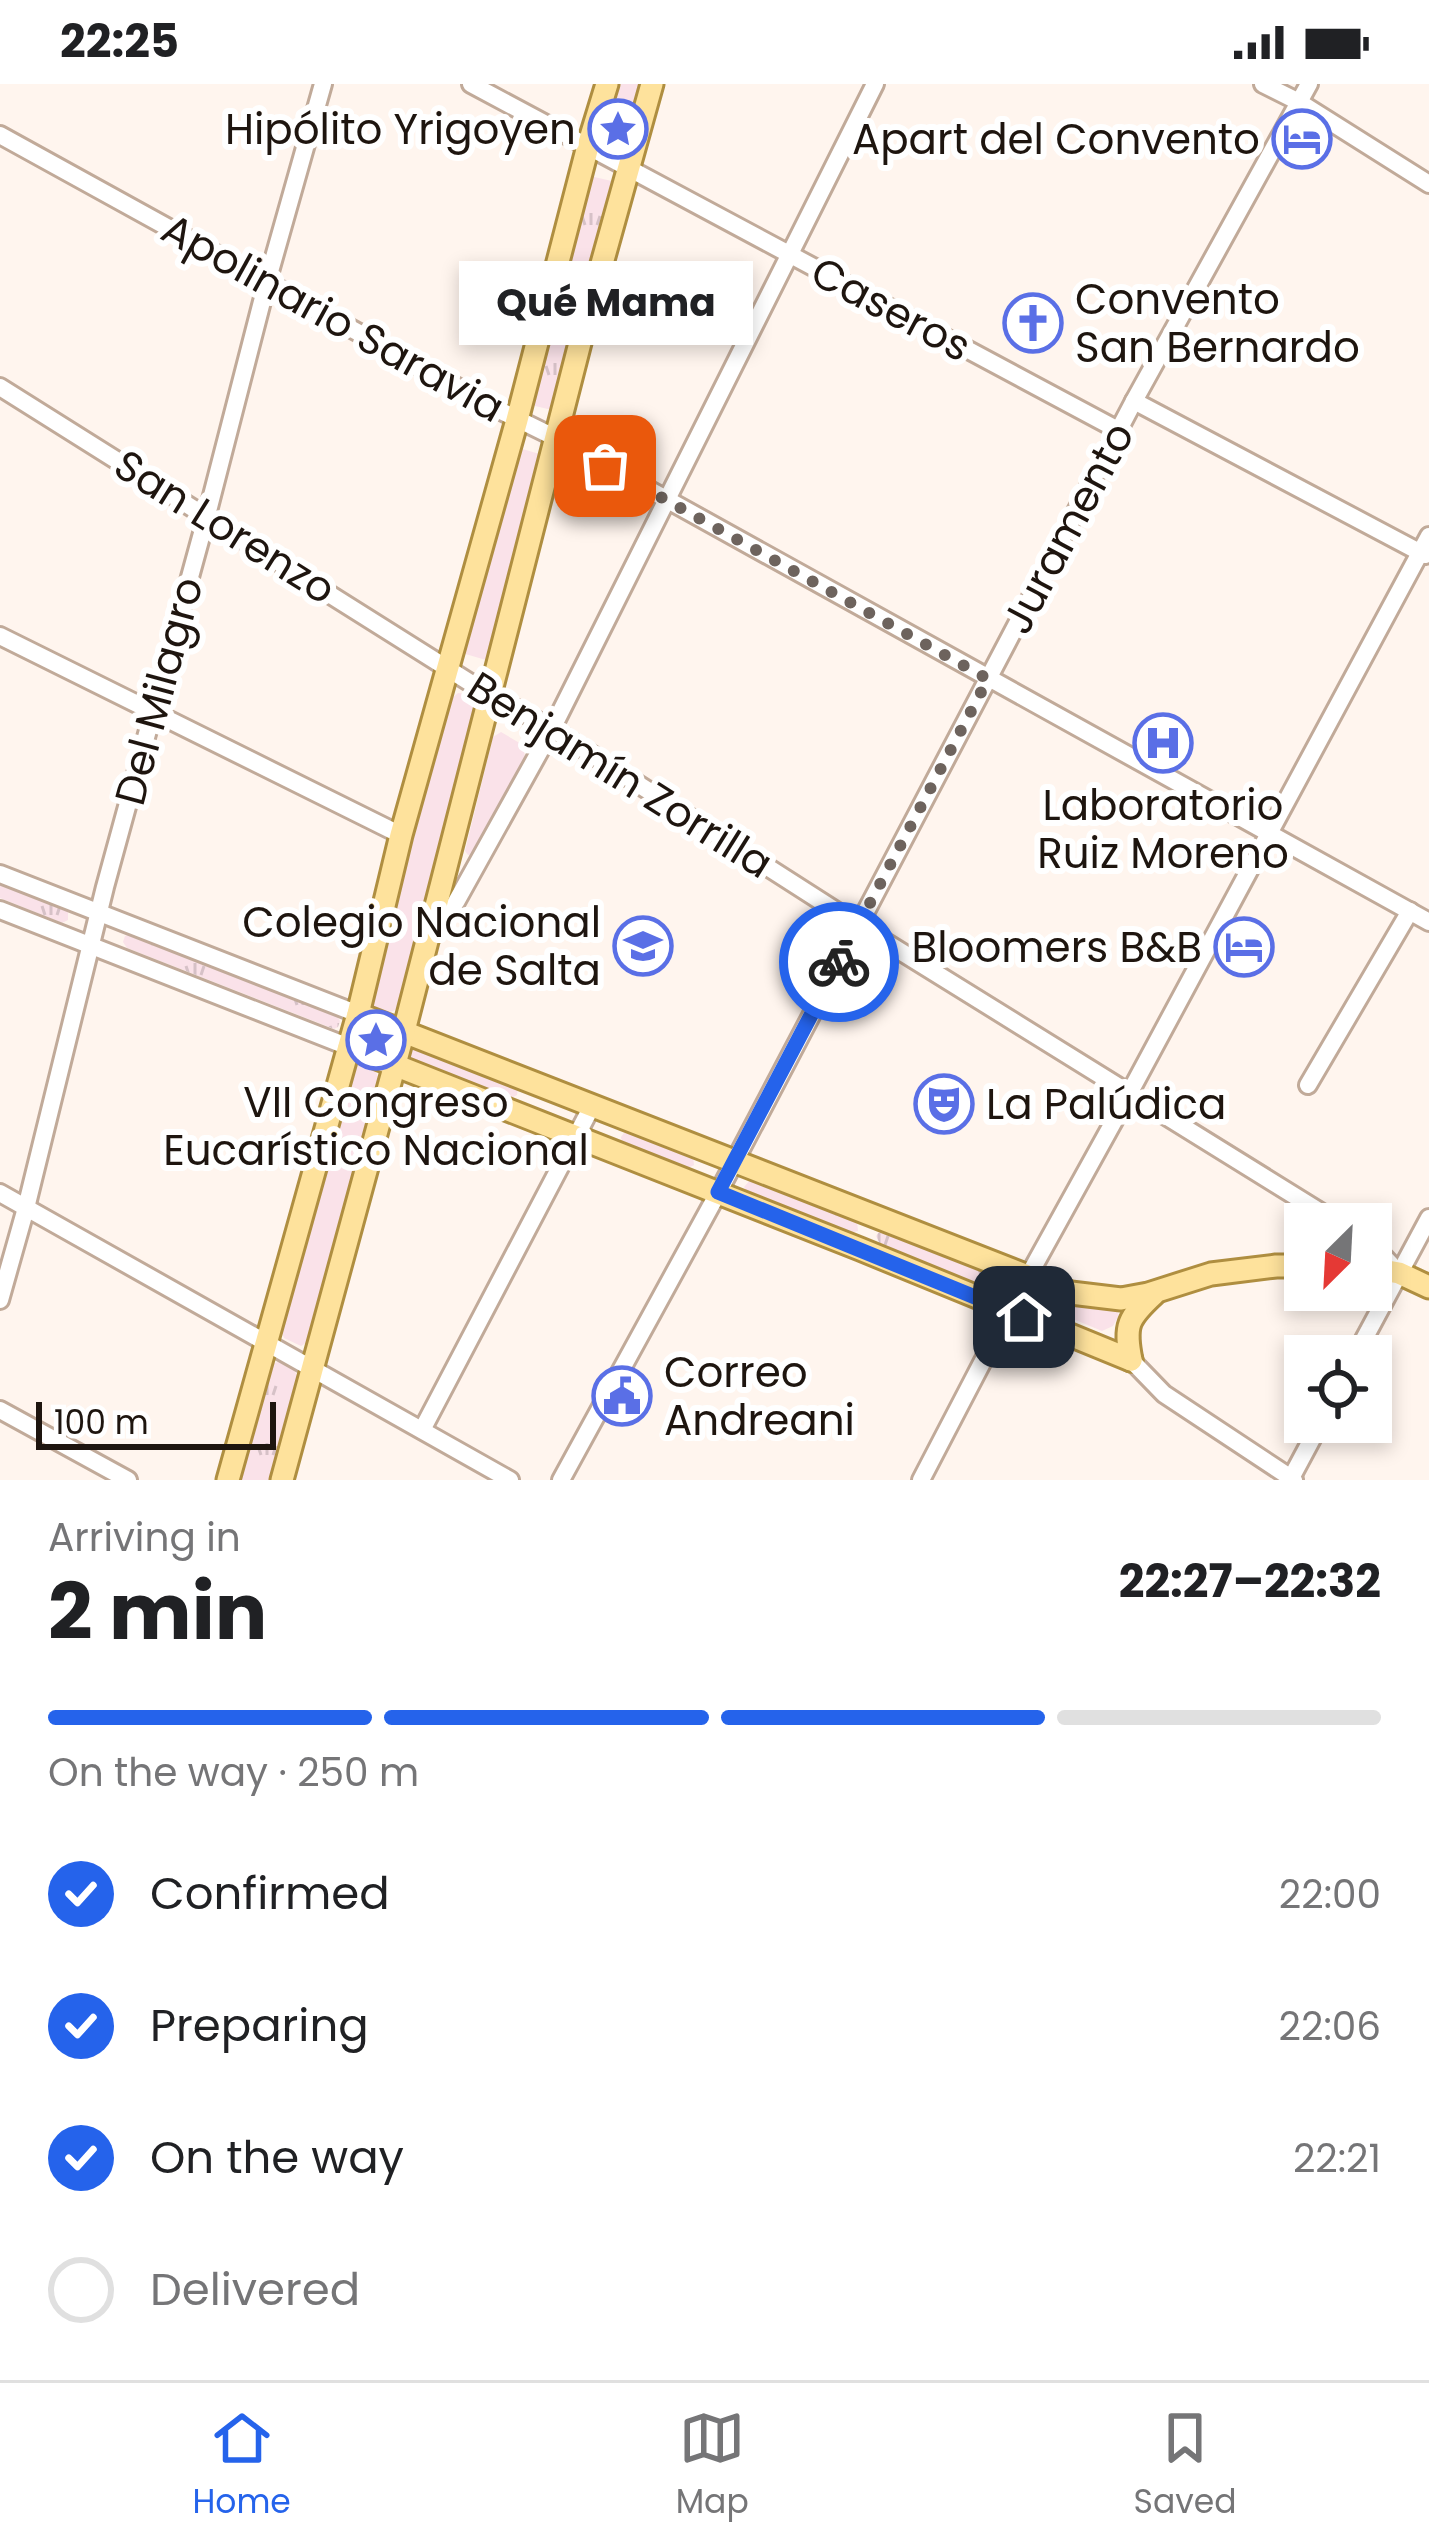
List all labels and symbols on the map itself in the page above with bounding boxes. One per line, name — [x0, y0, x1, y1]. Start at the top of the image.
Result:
place icon: Hipólito Yrigoyen — [587, 98, 649, 160]
place label: Hipólito Yrigoyen — [225, 100, 576, 159]
hotel icon: Apart del Convento — [1271, 108, 1333, 170]
place label: Apart del Convento — [852, 110, 1260, 169]
street label: Apolinario Saravia — [151, 199, 515, 437]
street label: Caseros — [801, 242, 981, 376]
callout: Qué Mama — [458, 262, 752, 346]
place label: Convento San Bernardo — [1075, 270, 1360, 377]
church icon: Convento San Bernardo — [1002, 292, 1064, 354]
street label: Juramento — [988, 412, 1148, 644]
pin — [554, 415, 656, 517]
street label: San Lorenzo — [103, 436, 347, 618]
street label: Del Milagro — [100, 571, 218, 811]
street label: Benjamín Zorrilla — [456, 657, 784, 893]
hospital icon: Laboratorio Ruiz Moreno — [1132, 712, 1194, 774]
place label: Laboratorio Ruiz Moreno — [1037, 776, 1289, 883]
place label: Colegio Nacional de Salta — [242, 893, 601, 1000]
courier — [779, 902, 899, 1022]
school or university icon: Colegio Nacional de Salta — [612, 915, 674, 977]
hotel icon: Bloomers B&B — [1213, 916, 1275, 978]
place label: Bloomers B&B — [912, 918, 1202, 977]
place icon: VII Congreso Eucarístico Nacional — [345, 1009, 407, 1071]
place label: VII Congreso Eucarístico Nacional — [163, 1073, 589, 1180]
theatre icon: La Palúdica — [913, 1073, 975, 1135]
place label: La Palúdica — [986, 1075, 1226, 1134]
north arrow — [1284, 1203, 1392, 1311]
pin — [973, 1266, 1075, 1368]
place label: Correo Andreani — [664, 1343, 855, 1450]
public building icon: Correo Andreani — [591, 1365, 653, 1427]
scale bar — [36, 1396, 276, 1449]

